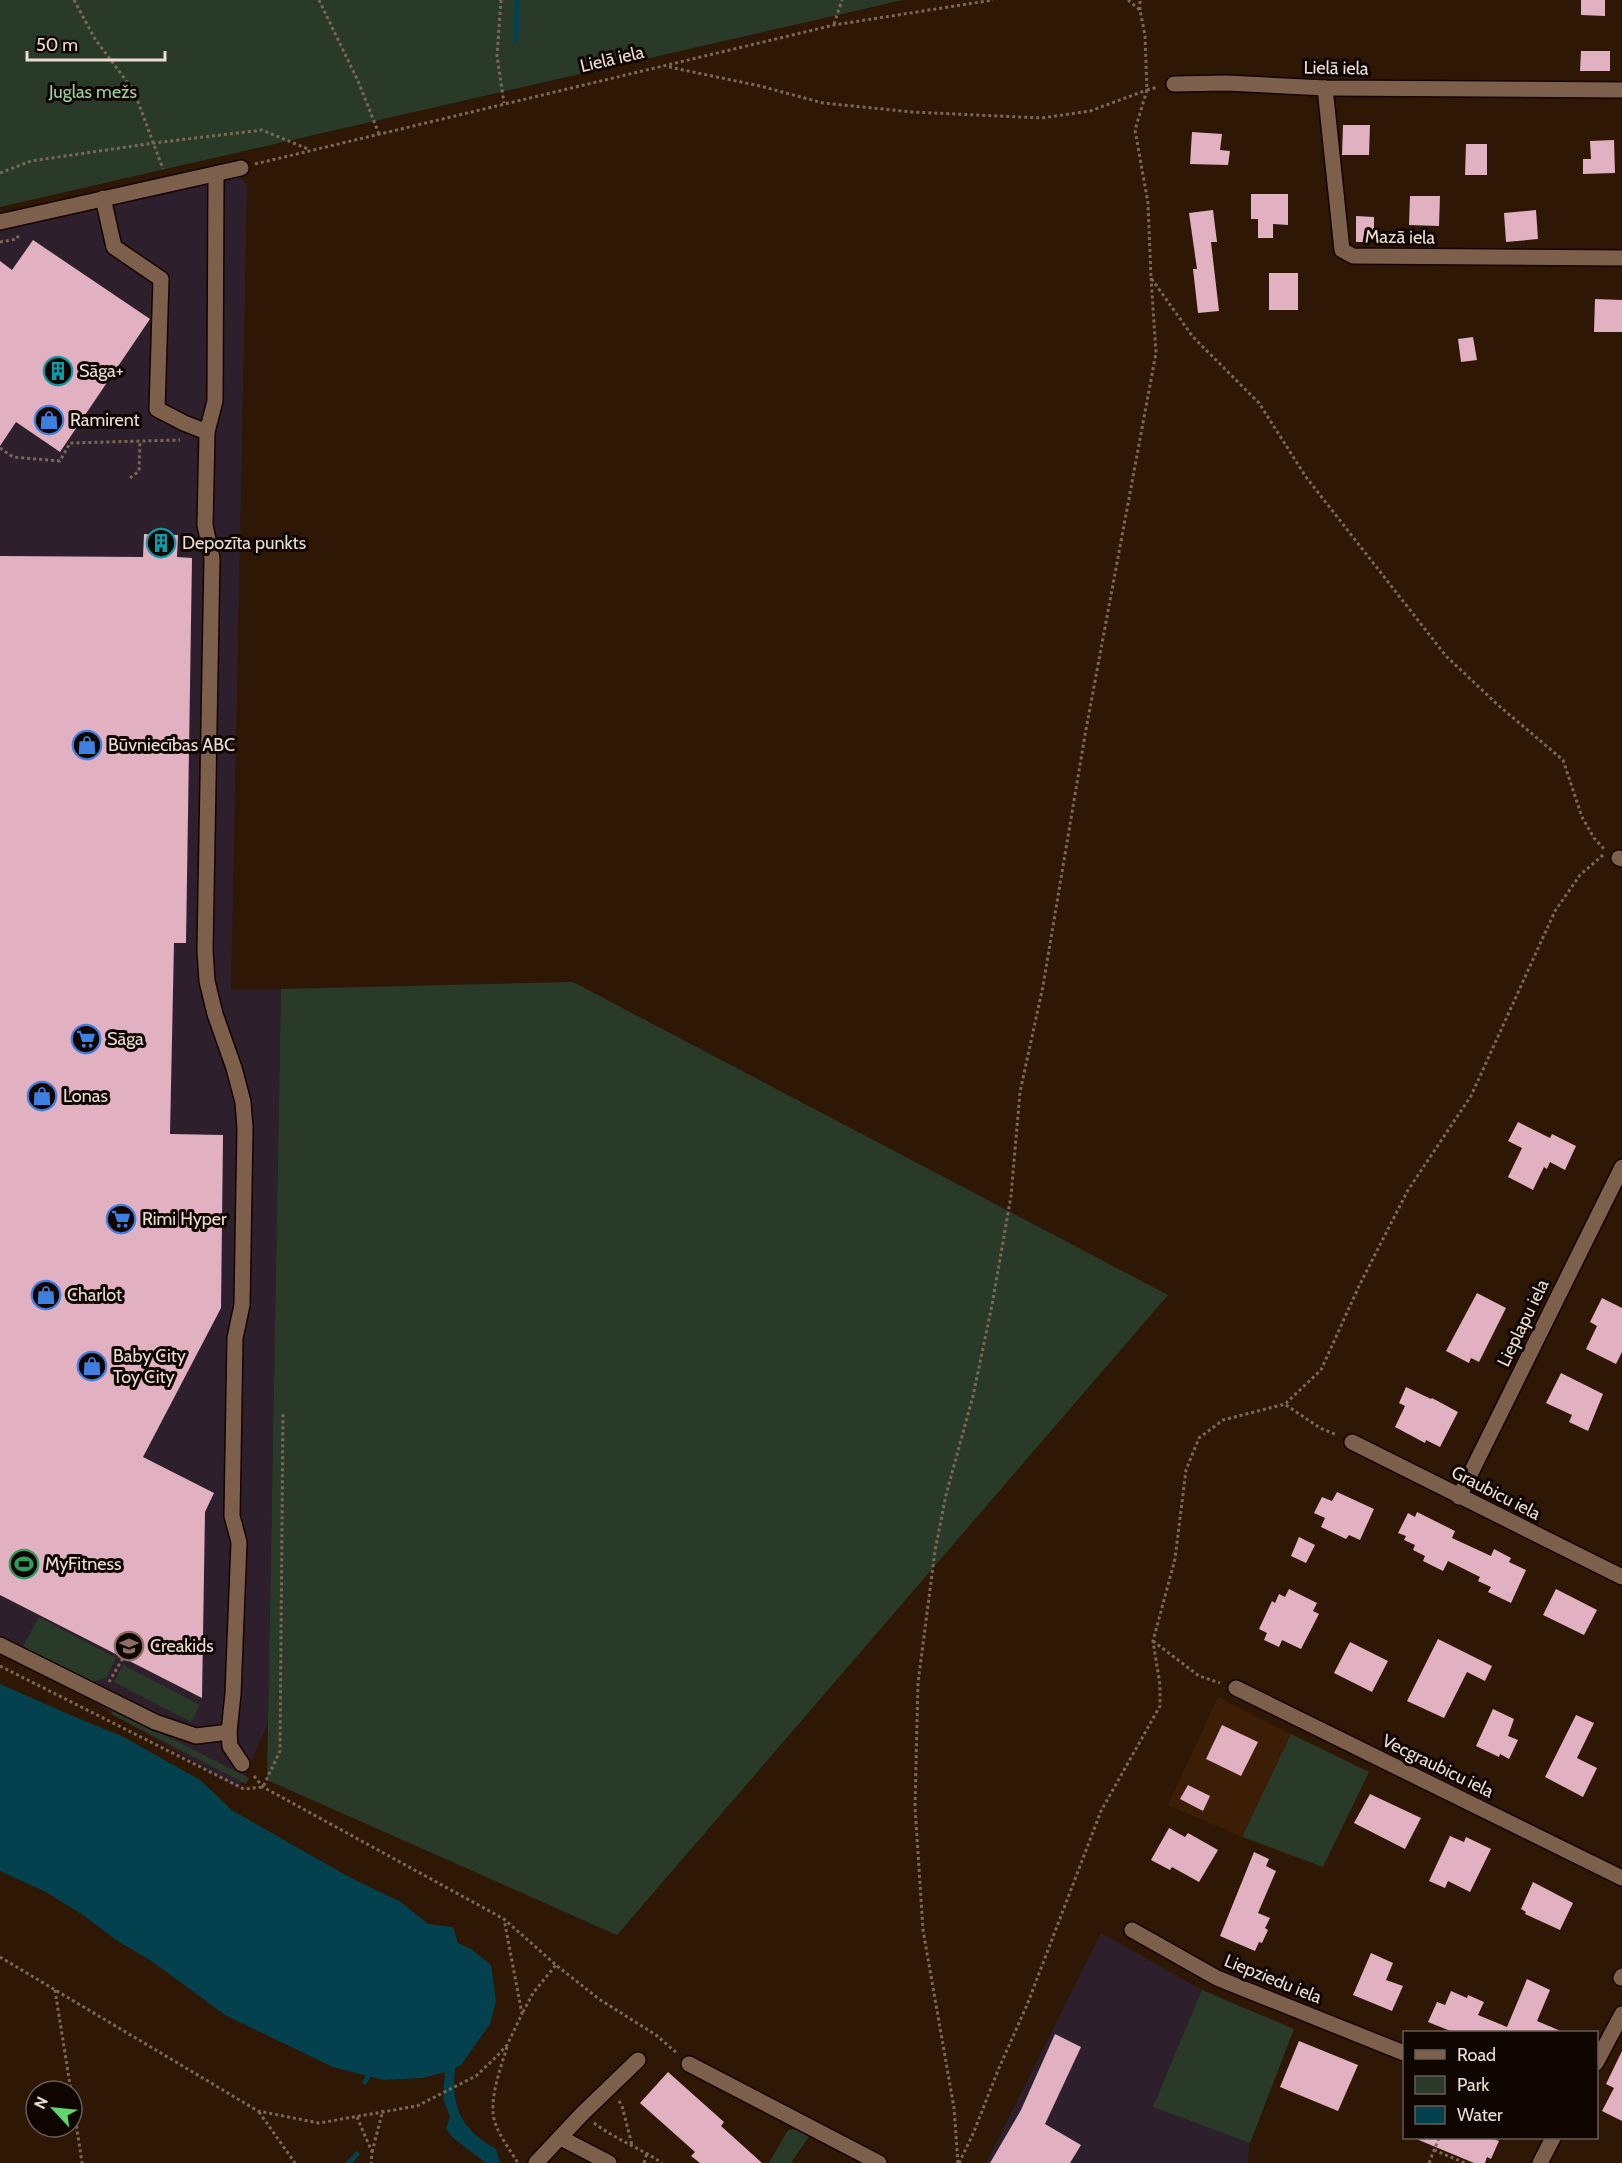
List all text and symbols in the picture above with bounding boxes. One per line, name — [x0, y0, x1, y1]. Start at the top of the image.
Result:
scale bar — [27, 24, 165, 62]
text: 50 m — [36, 34, 78, 56]
street label: Lielā iela — [578, 41, 646, 77]
street label: Lielā iela — [1303, 56, 1369, 80]
park label: Juglas mežs — [48, 81, 137, 103]
street label: Mazā iela — [1365, 225, 1436, 249]
building icon: Sāga+ — [42, 355, 74, 387]
place label: Sāga+ — [79, 360, 124, 382]
shop icon: Ramirent — [33, 404, 65, 436]
place label: Ramirent — [70, 409, 140, 431]
building icon: Depozīta punkts — [145, 527, 177, 559]
place label: Depozīta punkts — [182, 532, 306, 554]
shop icon: Būvniecības ABC — [71, 729, 103, 761]
place label: Būvniecības ABC — [108, 734, 235, 756]
supermarket icon: Sāga — [70, 1023, 102, 1055]
place label: Sāga — [107, 1028, 144, 1050]
shop icon: Lonas — [26, 1080, 58, 1112]
place label: Lonas — [63, 1085, 108, 1107]
supermarket icon: Rimi Hyper — [105, 1203, 137, 1235]
place label: Rimi Hyper — [142, 1208, 227, 1230]
street label: Lieplapu iela — [1492, 1275, 1554, 1370]
shop icon: Charlot — [30, 1279, 62, 1311]
place label: Charlot — [67, 1284, 122, 1306]
place label: Baby City Toy City — [113, 1345, 186, 1388]
shop icon: Baby City Toy City — [76, 1350, 108, 1382]
street label: Graubicu iela — [1448, 1461, 1545, 1525]
sports icon: MyFitness — [8, 1548, 40, 1580]
place label: MyFitness — [45, 1553, 121, 1575]
school or university icon: Creakids — [113, 1630, 145, 1662]
place label: Creakids — [150, 1635, 214, 1657]
street label: Vecgraubicu iela — [1379, 1730, 1498, 1803]
street label: Liepziedu iela — [1221, 1950, 1325, 2009]
legend — [1403, 2031, 1598, 2139]
text: Road — [1457, 2044, 1496, 2066]
text: Park — [1457, 2074, 1490, 2096]
north arrow — [24, 2079, 84, 2139]
text: N — [30, 2093, 52, 2112]
text: Water — [1457, 2104, 1503, 2126]

